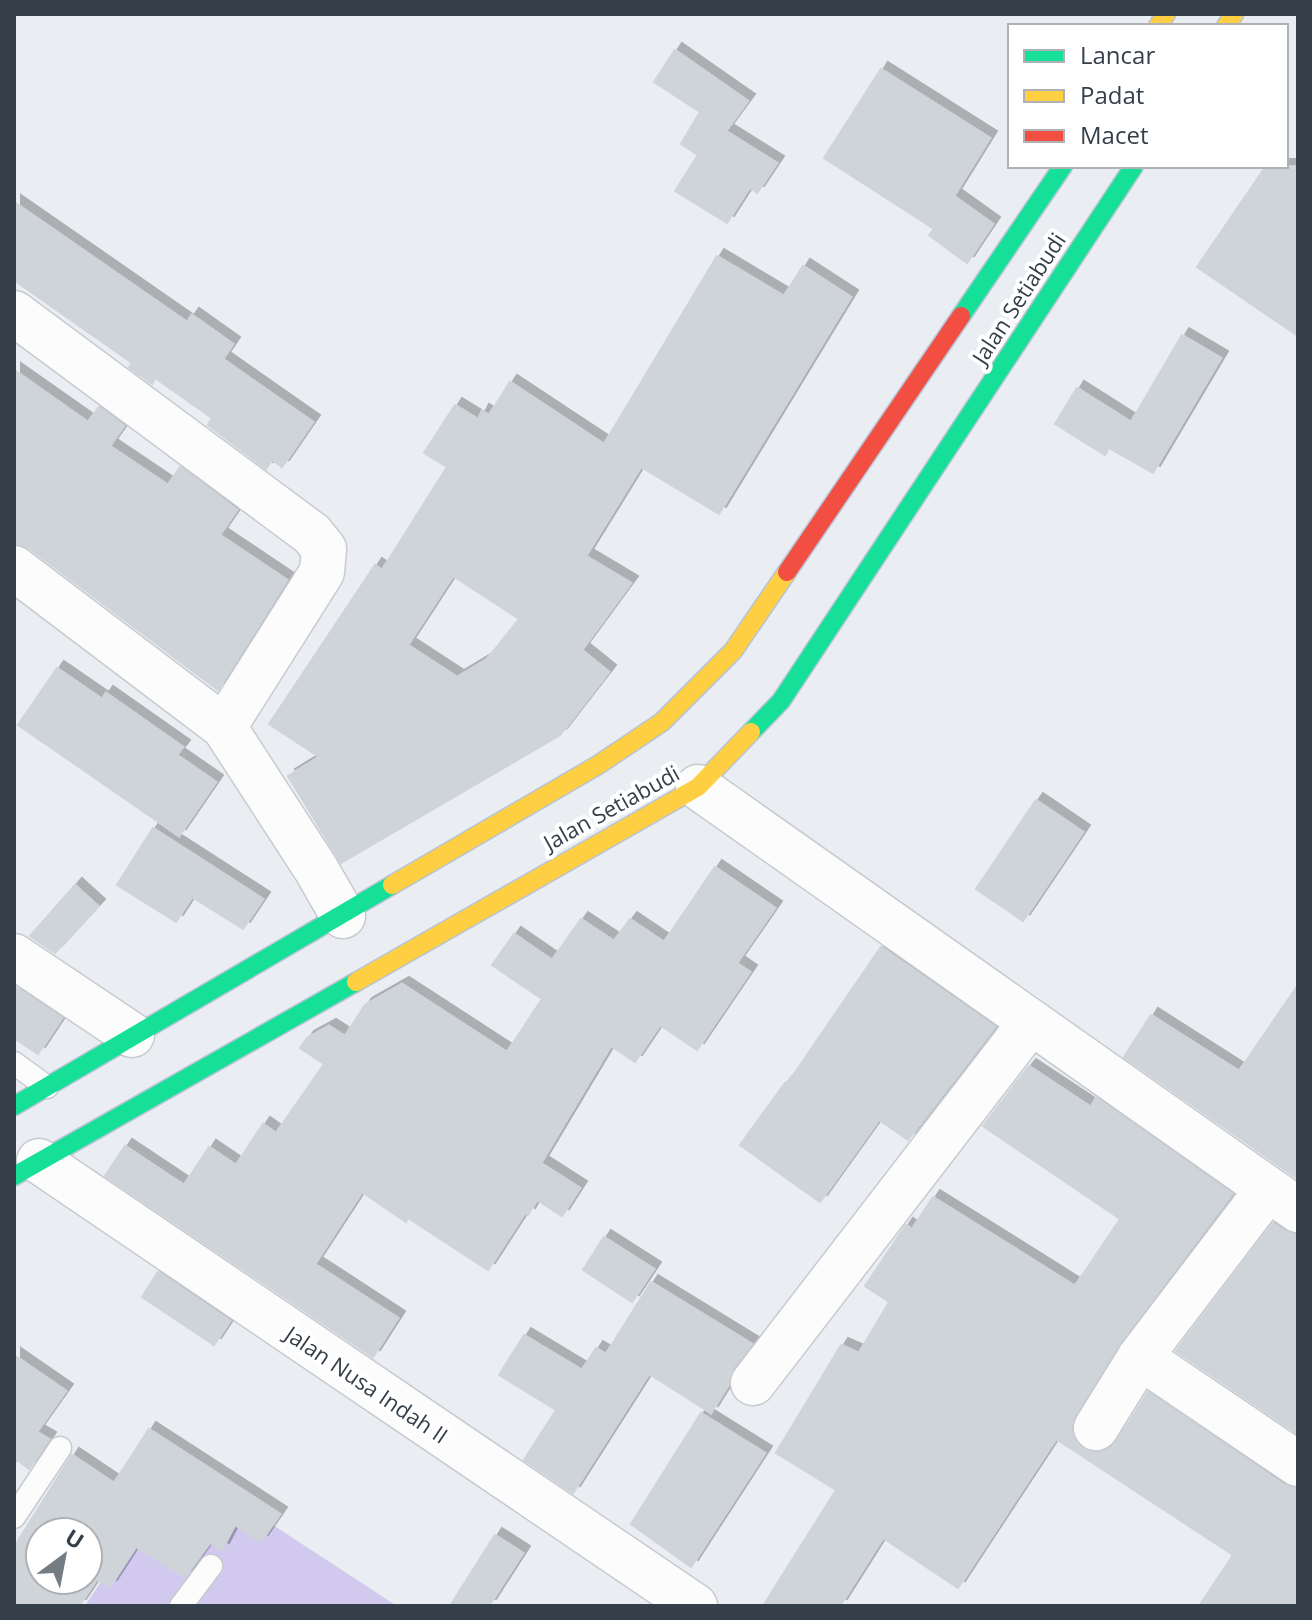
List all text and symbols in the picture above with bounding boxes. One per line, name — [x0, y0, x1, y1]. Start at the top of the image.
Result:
legend — [1008, 24, 1288, 168]
text: Lancar — [1080, 38, 1155, 71]
text: Padat — [1080, 78, 1144, 111]
text: Macet — [1080, 118, 1148, 151]
street label: Jalan Setiabudi — [963, 226, 1072, 371]
street label: Jalan Setiabudi — [536, 757, 684, 858]
street label: Jalan Nusa Indah II — [278, 1317, 454, 1450]
north arrow — [24, 1516, 104, 1596]
text: U — [60, 1521, 90, 1555]

